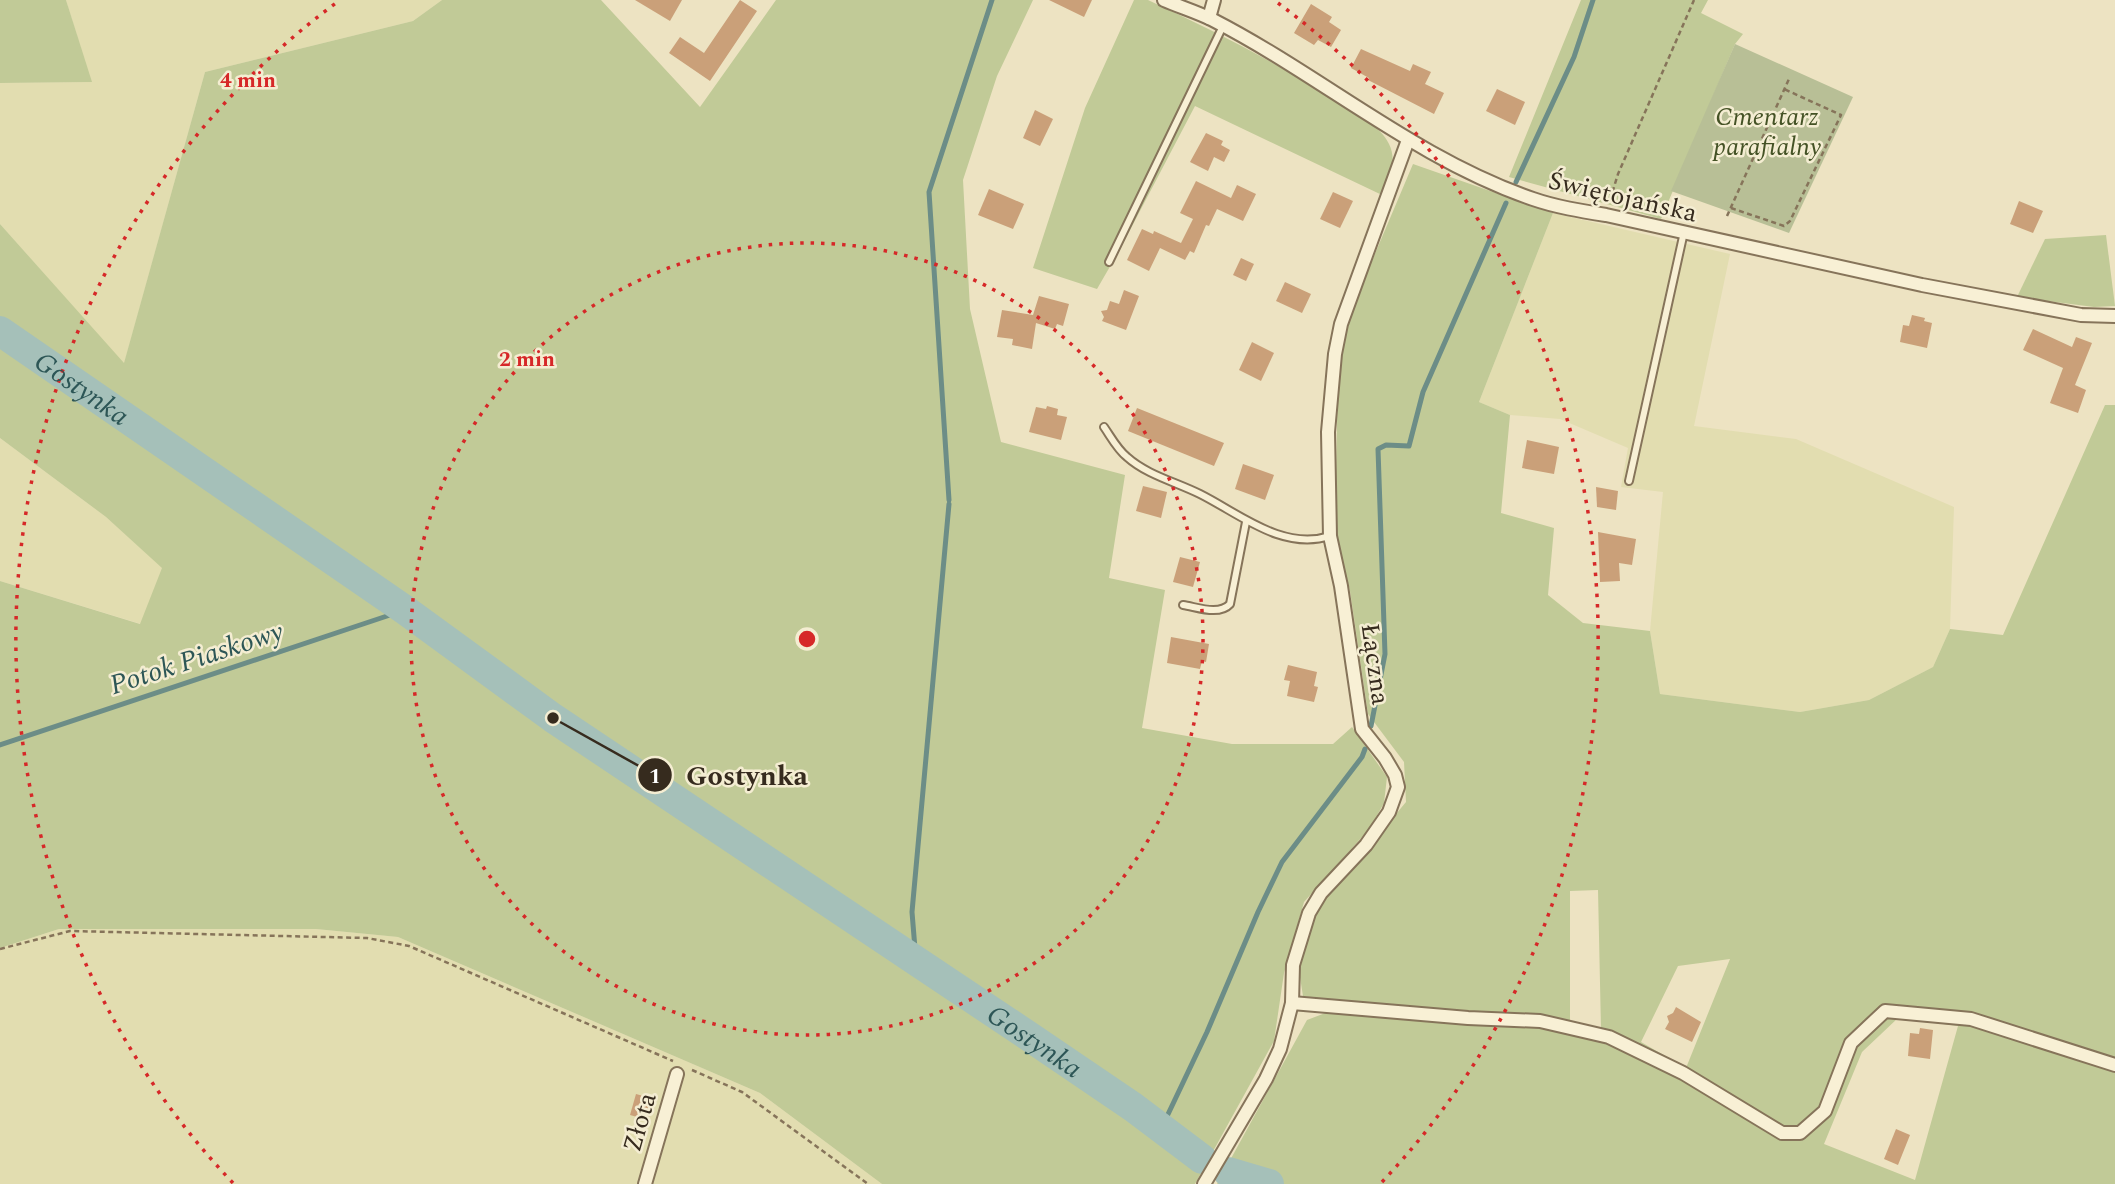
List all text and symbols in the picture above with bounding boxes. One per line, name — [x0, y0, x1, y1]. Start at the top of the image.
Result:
text: 4 min — [220, 65, 276, 97]
park label: Cmentarz parafialny — [1712, 97, 1821, 167]
street label: Świętojańska — [1544, 160, 1702, 234]
water label: Gostynka — [25, 341, 138, 437]
text: 2 min — [499, 344, 555, 376]
water label: Potok Piaskowy — [104, 610, 289, 707]
street label: Łączna — [1350, 621, 1401, 708]
centre of rings — [795, 627, 819, 651]
callout: Gostynka — [637, 751, 822, 800]
text: Gostynka — [686, 755, 809, 798]
text: 1 — [649, 761, 661, 793]
water label: Gostynka — [978, 994, 1091, 1090]
street label: Złota — [612, 1087, 668, 1157]

